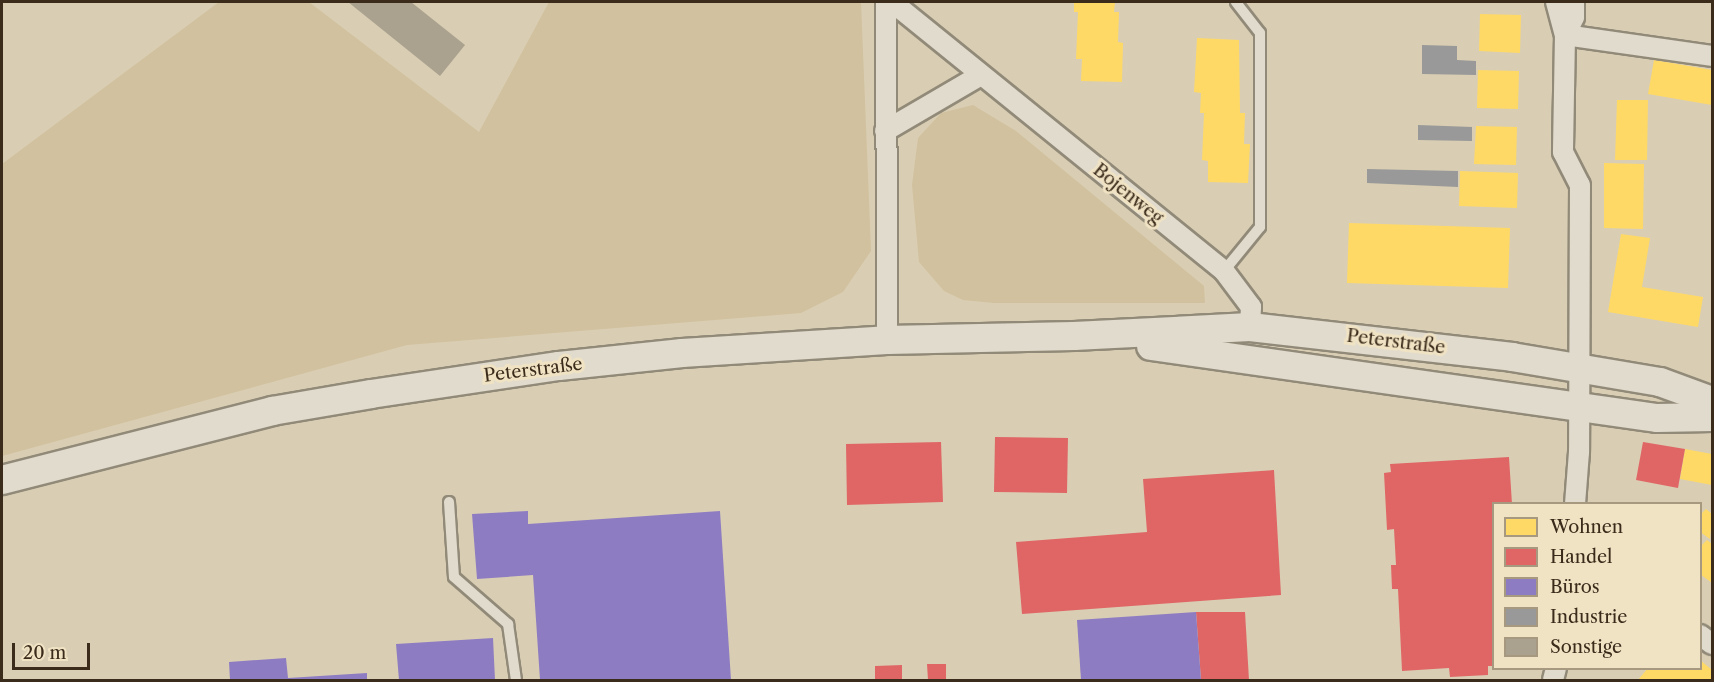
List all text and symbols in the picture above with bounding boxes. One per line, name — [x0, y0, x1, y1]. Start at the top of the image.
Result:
street label: Bojenweg — [1089, 159, 1167, 229]
street label: Peterstraße — [1345, 325, 1447, 359]
street label: Peterstraße — [482, 353, 584, 387]
legend — [1492, 502, 1702, 670]
text: Wohnen — [1550, 516, 1623, 538]
text: Handel — [1550, 546, 1612, 568]
text: Büros — [1550, 576, 1600, 598]
text: Industrie — [1550, 606, 1627, 628]
scale bar — [15, 631, 93, 669]
text: Sonstige — [1550, 636, 1622, 658]
text: 20 m — [23, 642, 66, 664]

